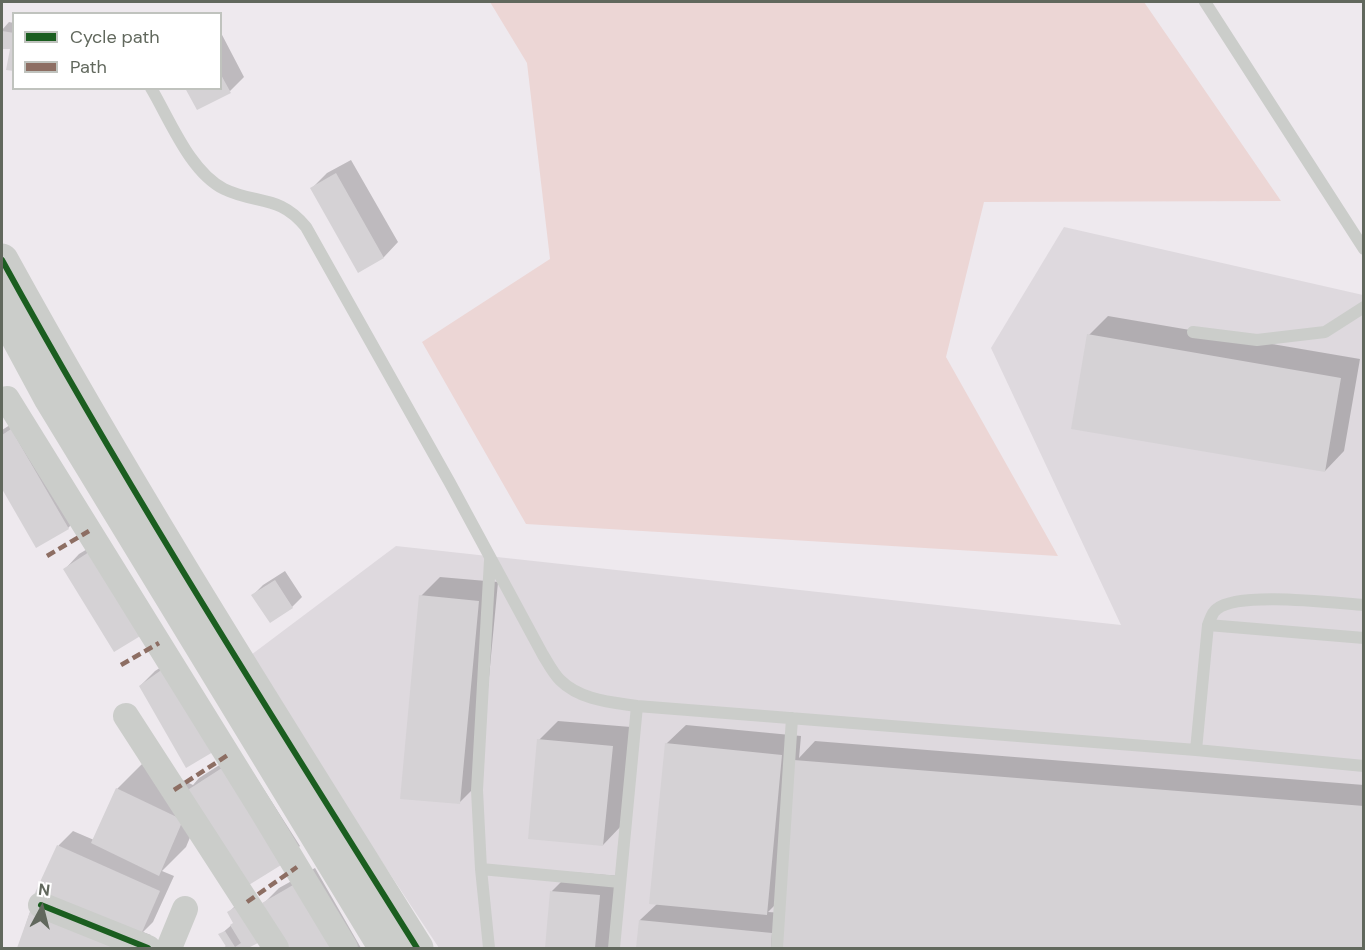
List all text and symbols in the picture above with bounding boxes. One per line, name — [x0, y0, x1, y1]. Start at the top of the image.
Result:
legend — [12, 12, 222, 90]
text: Cycle path — [70, 25, 160, 49]
text: Path — [70, 55, 107, 79]
north arrow — [12, 878, 72, 938]
text: N — [37, 879, 51, 901]

